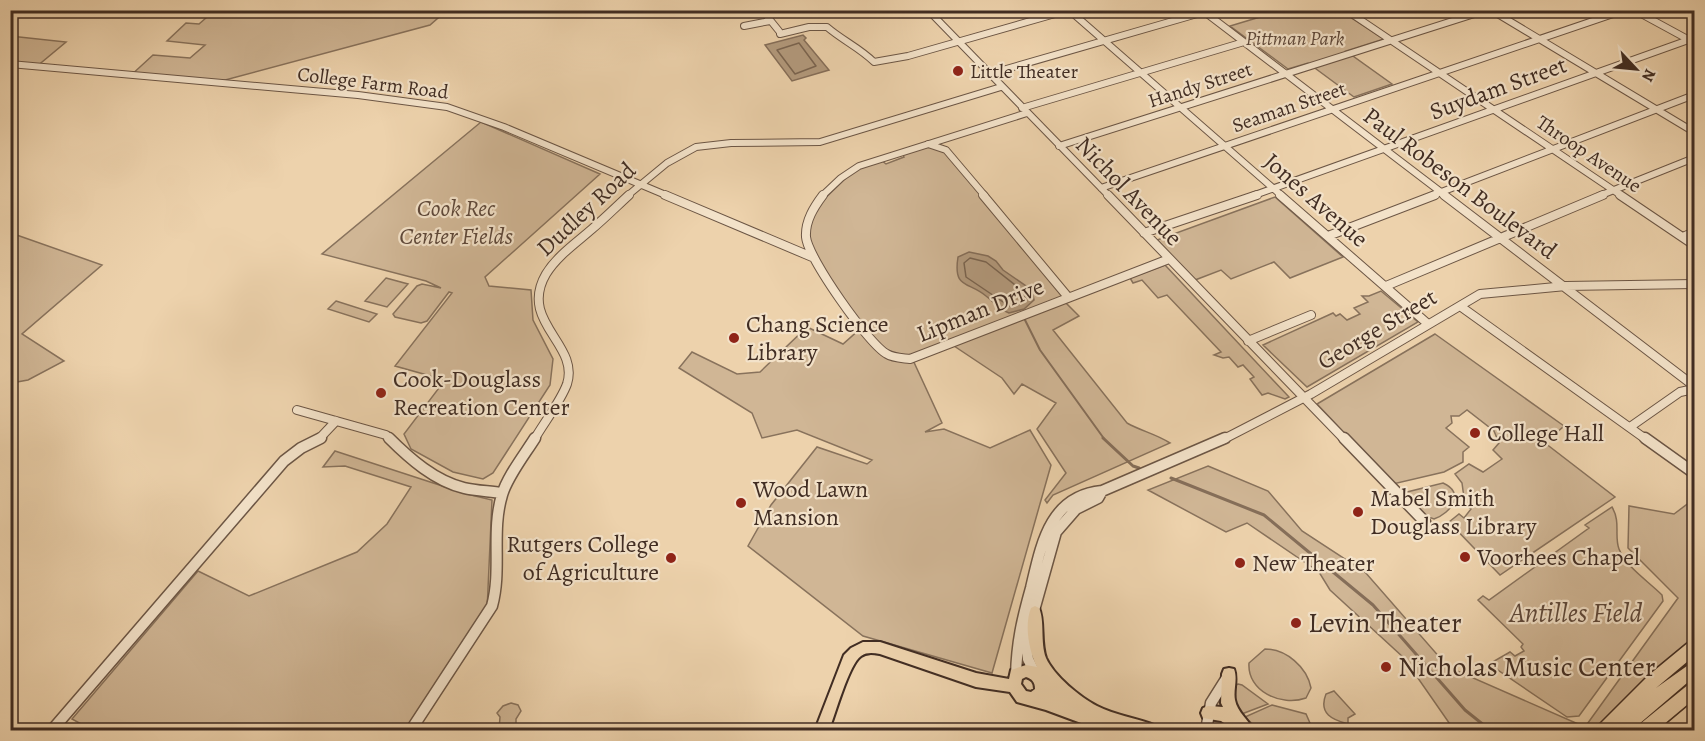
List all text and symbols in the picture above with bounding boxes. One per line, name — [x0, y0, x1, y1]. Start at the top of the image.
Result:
park label: Pittman Park — [1246, 25, 1345, 52]
north arrow — [1606, 39, 1666, 99]
street label: Suydam Street — [1425, 48, 1571, 128]
street label: Handy Street — [1145, 55, 1256, 114]
place label: Little Theater — [970, 58, 1078, 85]
street label: College Farm Road — [296, 60, 450, 106]
marker: Little Theater — [951, 64, 965, 78]
text: N — [1636, 65, 1661, 86]
street label: Seaman Street — [1229, 75, 1350, 139]
street label: Paul Robeson Boulevard — [1357, 100, 1563, 266]
street label: Throop Avenue — [1531, 109, 1647, 199]
street label: Nichol Avenue — [1069, 129, 1189, 253]
street label: Jones Avenue — [1257, 146, 1375, 254]
street label: Dudley Road — [529, 155, 643, 263]
park label: Cook Rec Center Fields — [399, 192, 513, 252]
street label: Lipman Drive — [912, 270, 1048, 350]
street label: George Street — [1311, 281, 1443, 377]
place label: Chang Science Library — [746, 308, 889, 368]
marker: Chang Science Library — [727, 331, 741, 345]
place label: Cook-Douglass Recreation Center — [393, 363, 570, 423]
marker: Cook-Douglass Recreation Center — [374, 386, 388, 400]
place label: College Hall — [1487, 417, 1604, 449]
marker: College Hall — [1468, 426, 1482, 440]
place label: Wood Lawn Mansion — [752, 473, 868, 533]
place label: Mabel Smith Douglass Library — [1370, 482, 1537, 542]
marker: Wood Lawn Mansion — [734, 496, 748, 510]
marker: Mabel Smith Douglass Library — [1351, 505, 1365, 519]
place label: Rutgers College of Agriculture — [506, 528, 659, 588]
place label: Voorhees Chapel — [1476, 541, 1640, 573]
place label: New Theater — [1252, 547, 1375, 579]
marker: Voorhees Chapel — [1458, 550, 1472, 564]
marker: Rutgers College of Agriculture — [664, 551, 678, 565]
marker: New Theater — [1233, 556, 1247, 570]
park label: Antilles Field — [1507, 594, 1643, 632]
place label: Levin Theater — [1308, 604, 1462, 642]
marker: Levin Theater — [1289, 616, 1303, 630]
place label: Nicholas Music Center — [1398, 648, 1656, 686]
marker: Nicholas Music Center — [1379, 660, 1393, 674]

